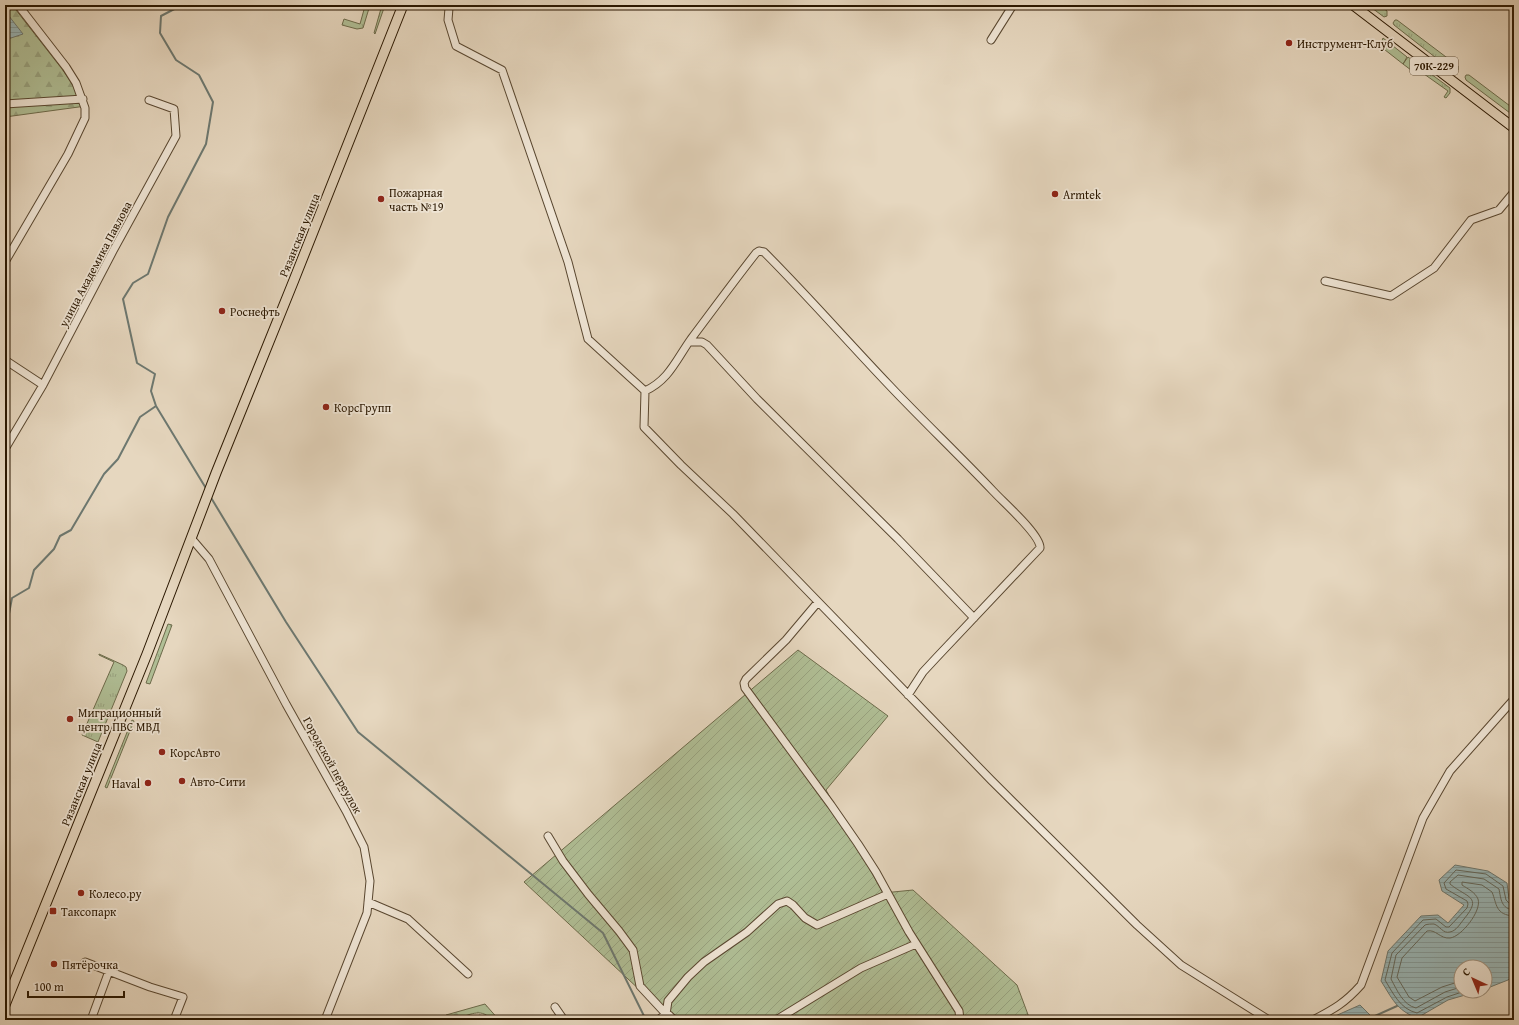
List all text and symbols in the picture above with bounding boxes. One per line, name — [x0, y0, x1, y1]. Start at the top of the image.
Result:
place label: Инструмент-Клуб — [1297, 35, 1393, 52]
marker: Инструмент-Клуб — [1284, 38, 1294, 48]
road number: 70К-229 — [1410, 57, 1458, 75]
place label: Пожарная часть №19 — [389, 184, 444, 215]
place label: Armtek — [1063, 186, 1102, 203]
marker: Armtek — [1050, 189, 1060, 199]
street label: Рязанская улица — [274, 190, 324, 279]
marker: Пожарная часть №19 — [376, 194, 386, 204]
street label: улица Академика Павлова — [54, 198, 136, 331]
place label: Роснефть — [230, 303, 280, 320]
marker: Роснефть — [217, 306, 227, 316]
place label: КорсГрупп — [334, 399, 391, 416]
marker: КорсГрупп — [321, 402, 331, 412]
place label: Миграционный центр ПВС МВД — [78, 704, 161, 735]
marker: Миграционный центр ПВС МВД — [65, 714, 75, 724]
street label: Городской переулок — [299, 714, 367, 817]
street label: Рязанская улица — [56, 739, 106, 828]
place label: КорсАвто — [170, 744, 220, 761]
marker: КорсАвто — [157, 747, 167, 757]
place label: Авто-Сити — [190, 773, 246, 790]
place label: Haval — [112, 775, 141, 792]
marker: Авто-Сити — [177, 776, 187, 786]
marker: Haval — [143, 778, 153, 788]
place label: Колесо.ру — [89, 885, 142, 902]
marker: Колесо.ру — [76, 888, 86, 898]
place label: Таксопарк — [61, 903, 117, 920]
marker: Таксопарк — [48, 906, 58, 916]
place label: Пятёрочка — [62, 956, 119, 973]
marker: Пятёрочка — [49, 959, 59, 969]
north arrow — [1453, 959, 1493, 999]
text: С — [1458, 964, 1474, 980]
scale bar — [28, 973, 124, 999]
text: 100 m — [34, 978, 64, 995]

